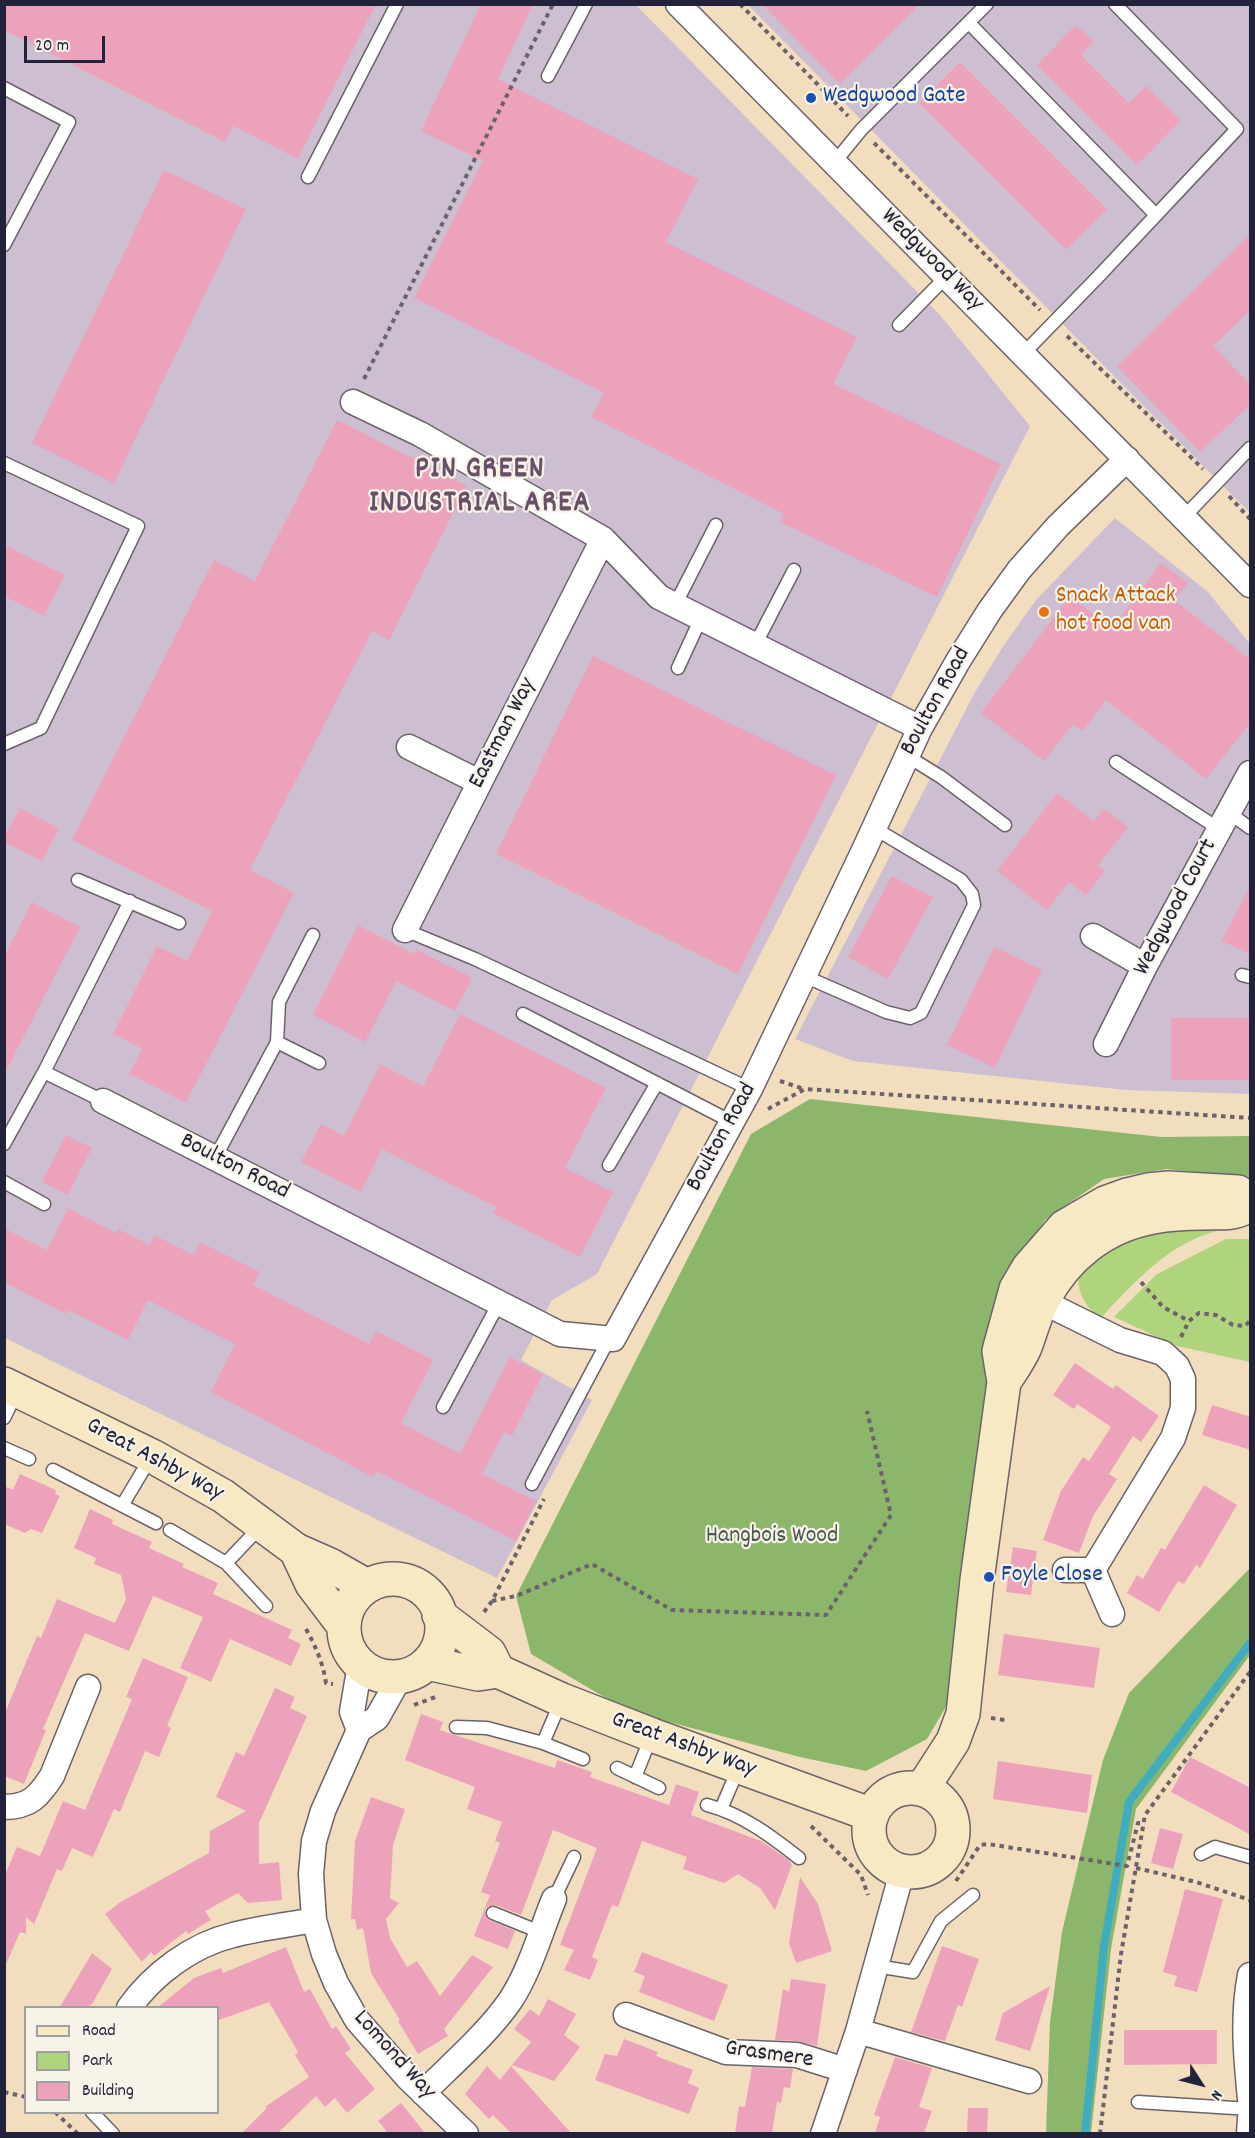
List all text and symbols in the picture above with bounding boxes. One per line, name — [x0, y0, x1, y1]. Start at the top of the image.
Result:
scale bar — [27, 24, 108, 62]
text: 20 m — [35, 34, 69, 59]
place label: Wedgwood Gate — [823, 84, 965, 112]
marker: Wedgwood Gate — [804, 91, 818, 105]
street label: Wedgwood Way — [873, 203, 989, 319]
district label: PIN GREEN INDUSTRIAL AREA — [369, 454, 591, 524]
place label: Snack Attack hot food van — [1056, 584, 1175, 640]
marker: Snack Attack hot food van — [1037, 605, 1051, 619]
street label: Boulton Road — [896, 643, 978, 761]
street label: Eastman Way — [464, 674, 544, 794]
street label: Wedgwood Court — [1129, 835, 1225, 981]
street label: Boulton Road — [682, 1079, 764, 1197]
street label: Boulton Road — [174, 1128, 294, 1208]
street label: Great Ashby Way — [80, 1413, 228, 1509]
park label: Hangbois Wood — [706, 1524, 838, 1552]
place label: Foyle Close — [1001, 1563, 1103, 1591]
marker: Foyle Close — [982, 1570, 996, 1584]
street label: Great Ashby Way — [607, 1707, 759, 1785]
street label: Lomond Way — [345, 2005, 441, 2107]
legend — [24, 2006, 219, 2114]
text: Road — [82, 2019, 116, 2044]
street label: Grasmere — [723, 2036, 815, 2076]
text: Park — [82, 2049, 113, 2074]
north arrow — [1171, 2054, 1231, 2114]
text: Building — [82, 2079, 134, 2104]
text: N — [1204, 2085, 1228, 2105]

